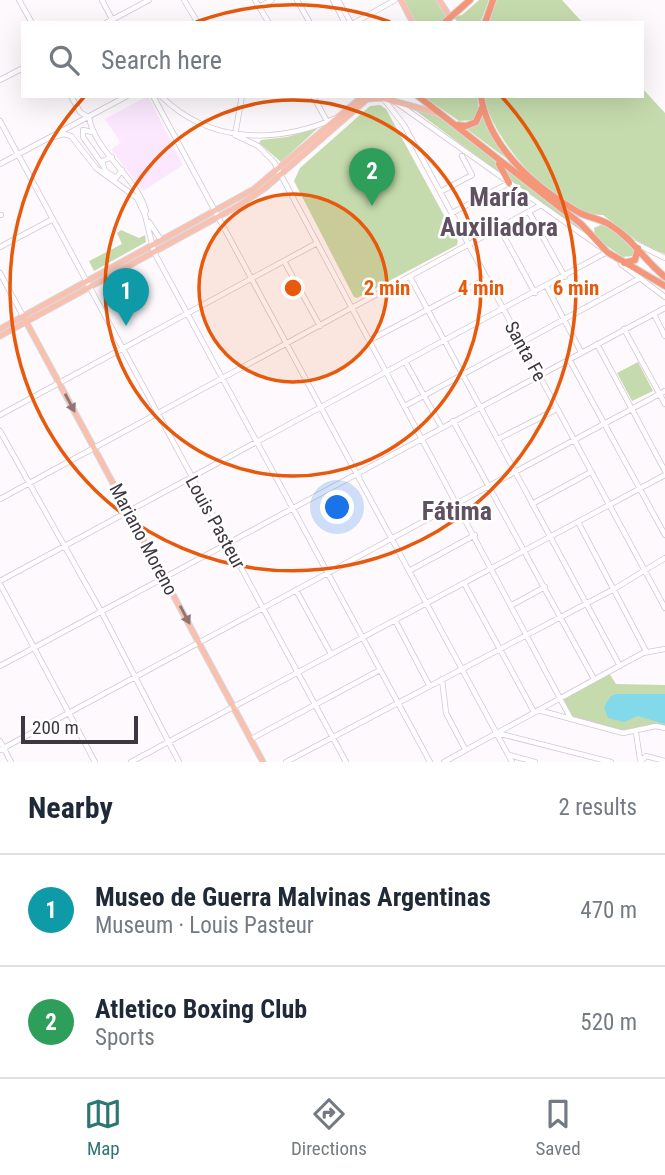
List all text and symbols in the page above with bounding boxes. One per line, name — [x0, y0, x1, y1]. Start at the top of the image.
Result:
search box — [21, 21, 644, 98]
icon: search — [45, 41, 83, 79]
text: Search here — [101, 45, 222, 75]
pin: 2 — [349, 148, 395, 206]
district label: María Auxiliadora — [440, 182, 558, 242]
pin: 1 — [103, 268, 149, 326]
centre of rings — [281, 276, 305, 300]
text: 2 min — [364, 276, 410, 300]
text: 4 min — [458, 276, 504, 300]
text: 6 min — [553, 276, 599, 300]
street label: Santa Fe — [500, 317, 551, 385]
one-way arrow — [65, 393, 76, 413]
street label: Louis Pasteur — [181, 472, 251, 573]
street label: Mariano Moreno — [105, 480, 183, 599]
your location — [320, 490, 354, 524]
district label: Fátima — [422, 496, 492, 526]
one-way arrow — [179, 605, 191, 625]
scale bar — [21, 713, 138, 745]
text: 200 m — [32, 716, 79, 739]
text: Nearby — [28, 790, 113, 825]
text: 2 results — [559, 794, 637, 821]
text: Museo de Guerra Malvinas Argentinas — [95, 882, 491, 912]
text: 1 — [45, 897, 57, 924]
text: 470 m — [580, 897, 637, 924]
text: Museum · Louis Pasteur — [95, 912, 314, 939]
text: Atletico Boxing Club — [95, 994, 307, 1024]
text: 2 — [45, 1009, 57, 1036]
text: 520 m — [580, 1009, 637, 1036]
text: Sports — [95, 1024, 155, 1051]
tab: Map — [84, 1095, 122, 1160]
tab: Directions — [291, 1095, 367, 1160]
tab: Saved — [535, 1095, 581, 1160]

